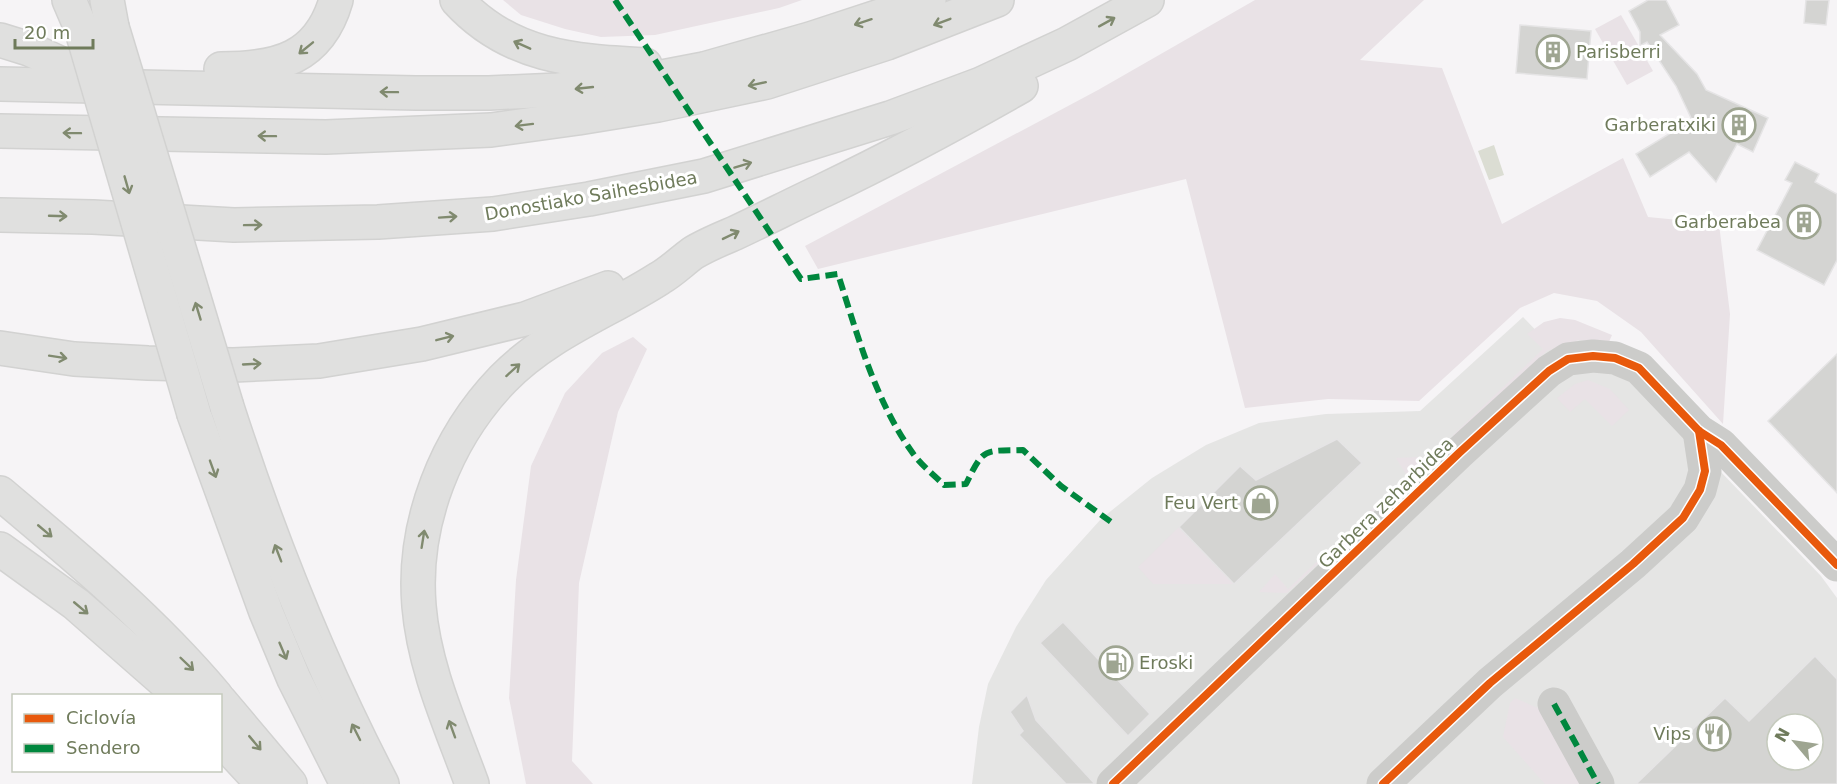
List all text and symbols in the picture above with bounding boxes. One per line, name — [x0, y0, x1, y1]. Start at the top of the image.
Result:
scale bar — [15, 12, 93, 50]
one-way arrow — [1098, 16, 1115, 28]
one-way arrow — [854, 17, 873, 28]
one-way arrow — [933, 17, 952, 28]
text: 20 m — [24, 22, 70, 43]
building icon: Parisberri — [1535, 34, 1571, 70]
one-way arrow — [514, 39, 532, 51]
place label: Parisberri — [1576, 41, 1661, 62]
one-way arrow — [298, 42, 314, 55]
one-way arrow — [748, 78, 767, 90]
one-way arrow — [575, 82, 595, 93]
one-way arrow — [380, 87, 400, 98]
building icon: Garberatxiki — [1721, 107, 1757, 143]
place label: Garberatxiki — [1605, 114, 1716, 135]
one-way arrow — [515, 120, 535, 131]
one-way arrow — [63, 127, 83, 139]
one-way arrow — [258, 131, 278, 142]
one-way arrow — [733, 159, 752, 170]
street label: Donostiako Saihesbidea — [483, 166, 699, 225]
one-way arrow — [121, 175, 133, 194]
building icon: Garberabea — [1786, 204, 1822, 240]
one-way arrow — [48, 211, 68, 222]
one-way arrow — [438, 211, 458, 222]
place label: Garberabea — [1674, 211, 1781, 232]
one-way arrow — [243, 219, 263, 231]
one-way arrow — [721, 228, 739, 240]
one-way arrow — [192, 302, 203, 321]
one-way arrow — [436, 332, 455, 344]
one-way arrow — [47, 351, 67, 362]
one-way arrow — [242, 359, 262, 370]
one-way arrow — [505, 363, 520, 378]
street label: Garbera zeharbidea — [1314, 433, 1457, 572]
one-way arrow — [209, 459, 220, 478]
shop icon: Feu Vert — [1243, 485, 1279, 521]
place label: Feu Vert — [1164, 492, 1238, 513]
one-way arrow — [37, 524, 53, 537]
one-way arrow — [417, 530, 428, 550]
one-way arrow — [271, 545, 282, 563]
one-way arrow — [73, 601, 88, 615]
one-way arrow — [278, 642, 289, 660]
fuel station icon: Eroski — [1098, 645, 1134, 681]
place label: Eroski — [1139, 652, 1193, 673]
one-way arrow — [180, 656, 195, 671]
legend — [12, 694, 222, 772]
text: Ciclovía — [66, 707, 136, 728]
north arrow — [1765, 712, 1825, 772]
restaurant icon: Vips — [1696, 716, 1732, 752]
one-way arrow — [446, 720, 457, 739]
one-way arrow — [349, 723, 361, 741]
place label: Vips — [1653, 723, 1691, 744]
text: N — [1771, 725, 1794, 745]
one-way arrow — [249, 735, 262, 751]
text: Sendero — [66, 737, 140, 758]

